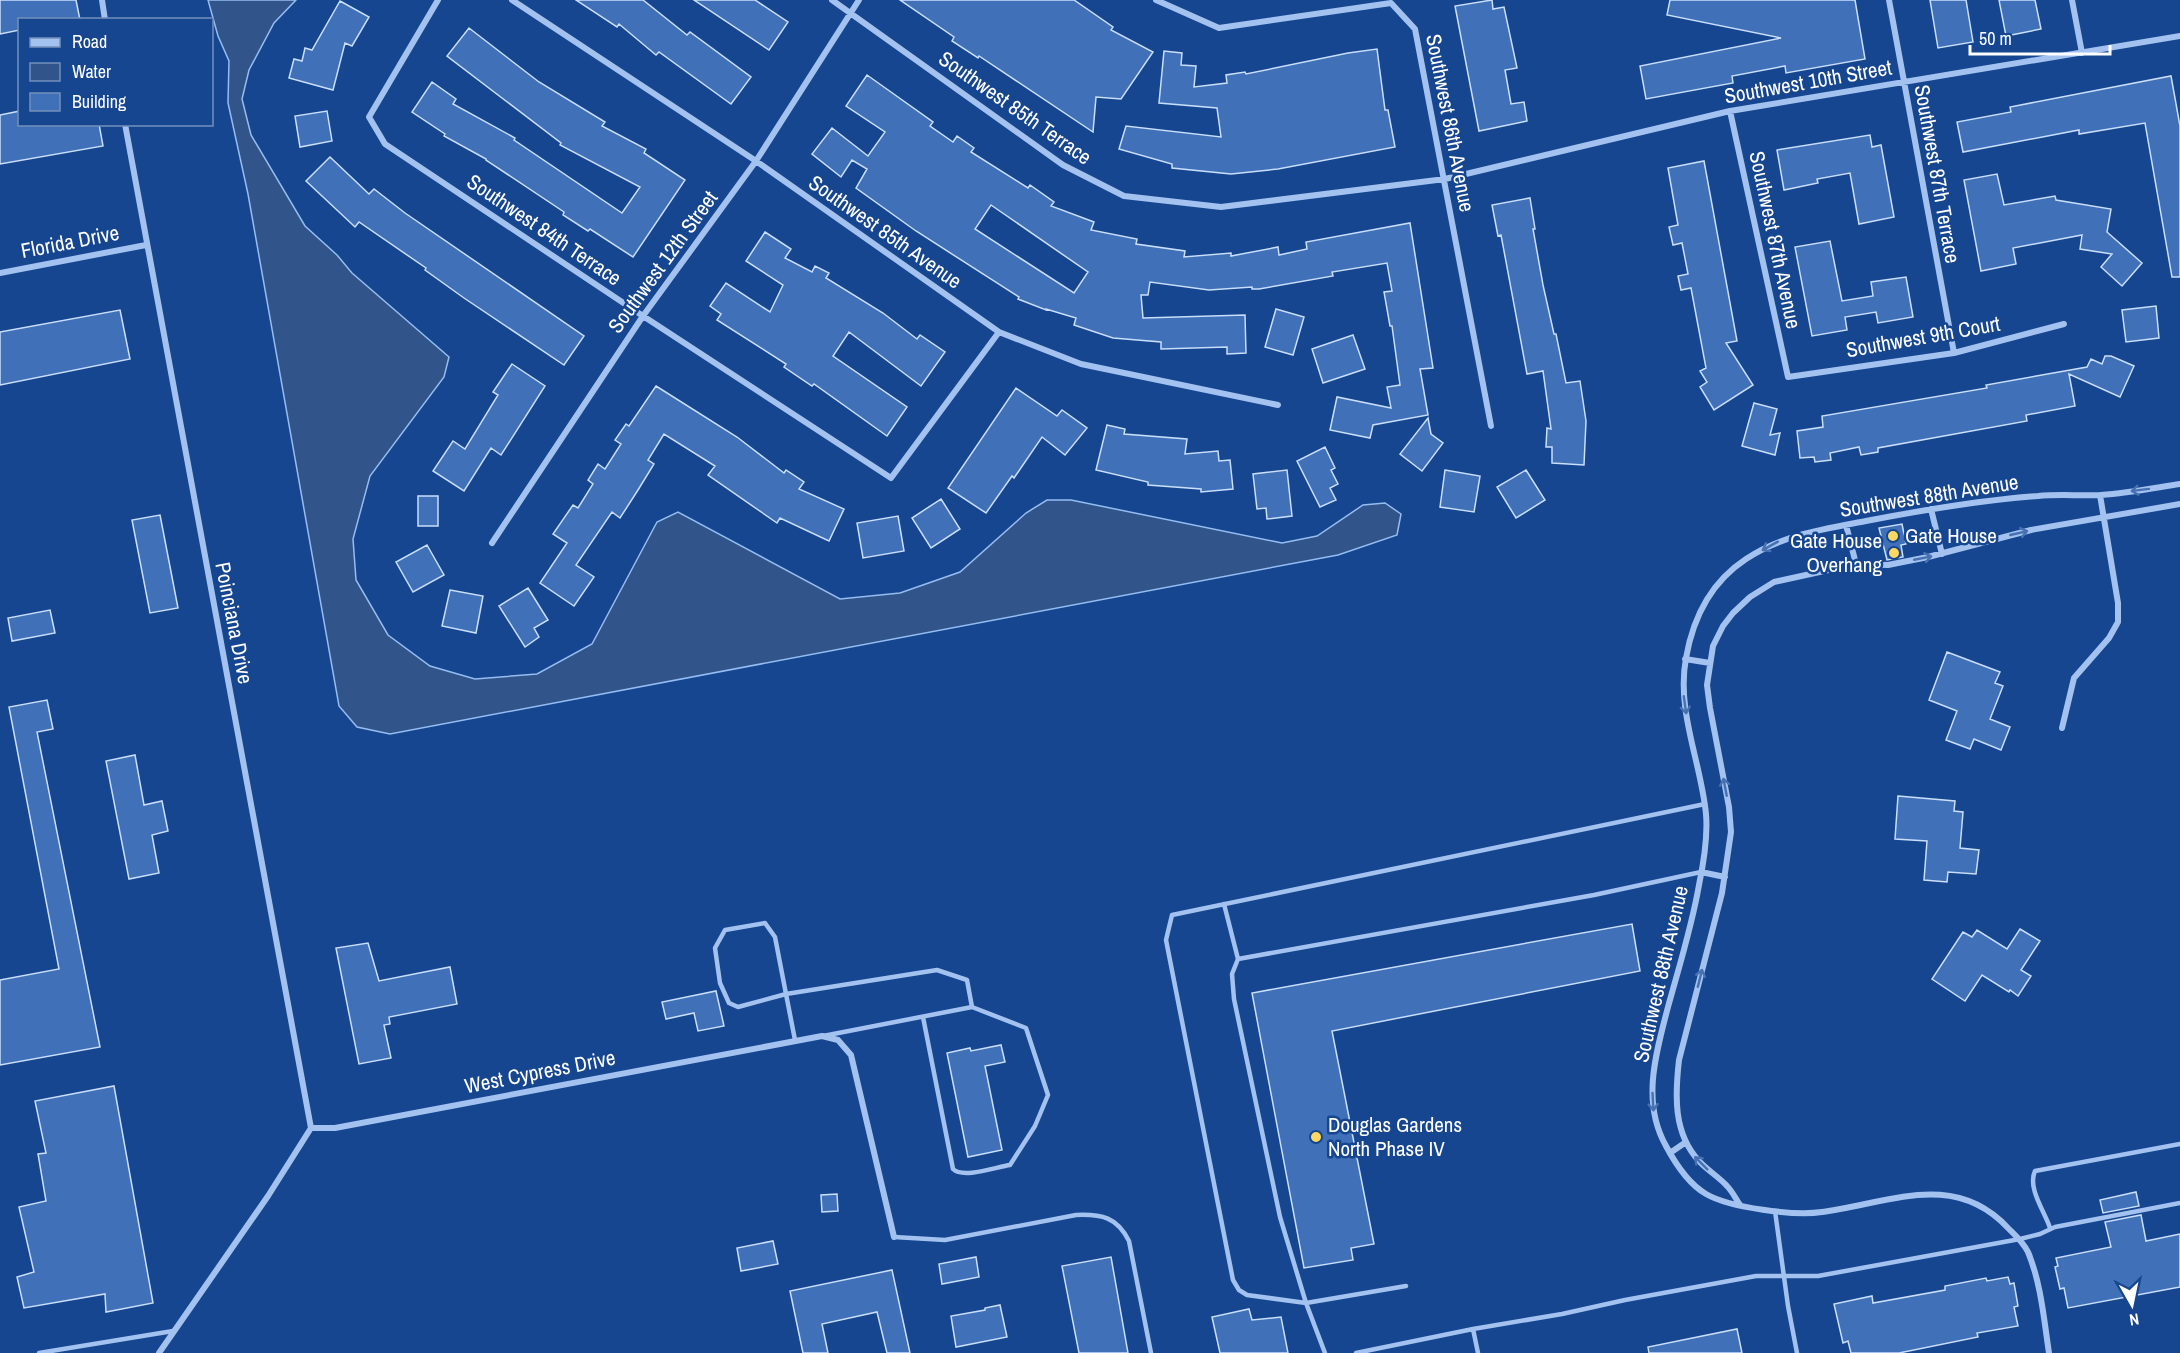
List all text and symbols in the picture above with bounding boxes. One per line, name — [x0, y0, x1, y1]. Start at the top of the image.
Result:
legend — [18, 18, 213, 126]
scale bar — [1970, 18, 2110, 56]
text: 50 m — [1979, 26, 2012, 51]
text: Road — [72, 29, 107, 54]
street label: Southwest 86th Avenue — [1419, 31, 1482, 214]
street label: Southwest 85th Terrace — [933, 44, 1098, 171]
street label: Southwest 10th Street — [1722, 52, 1894, 110]
text: Water — [72, 59, 111, 84]
street label: Southwest 87th Terrace — [1908, 82, 1967, 265]
text: Building — [72, 89, 127, 114]
street label: Southwest 87th Avenue — [1743, 149, 1808, 331]
street label: Southwest 84th Terrace — [461, 167, 627, 292]
street label: Southwest 85th Avenue — [803, 168, 968, 295]
street label: Southwest 12th Street — [601, 184, 724, 339]
street label: Florida Drive — [18, 218, 122, 265]
street label: Southwest 9th Court — [1844, 309, 2002, 364]
street label: Southwest 88th Avenue — [1837, 467, 2020, 524]
one-way arrow — [2130, 484, 2150, 495]
place label: Gate House — [1905, 521, 1997, 550]
place label: Gate House Overhang — [1790, 526, 1882, 579]
one-way arrow — [2009, 527, 2028, 539]
marker: Gate House — [1886, 529, 1900, 543]
one-way arrow — [1762, 540, 1779, 552]
marker: Gate House Overhang — [1887, 546, 1901, 560]
one-way arrow — [1912, 552, 1932, 563]
street label: Poinciana Drive — [208, 560, 261, 686]
one-way arrow — [1679, 695, 1690, 715]
one-way arrow — [1719, 777, 1730, 797]
street label: Southwest 88th Avenue — [1626, 883, 1695, 1065]
one-way arrow — [1695, 969, 1707, 988]
street label: West Cypress Drive — [462, 1043, 618, 1100]
one-way arrow — [1648, 1092, 1659, 1112]
place label: Douglas Gardens North Phase IV — [1328, 1110, 1462, 1163]
marker: Douglas Gardens North Phase IV — [1309, 1130, 1323, 1144]
one-way arrow — [1694, 1155, 1709, 1170]
north arrow — [2102, 1275, 2162, 1335]
text: N — [2128, 1308, 2141, 1331]

